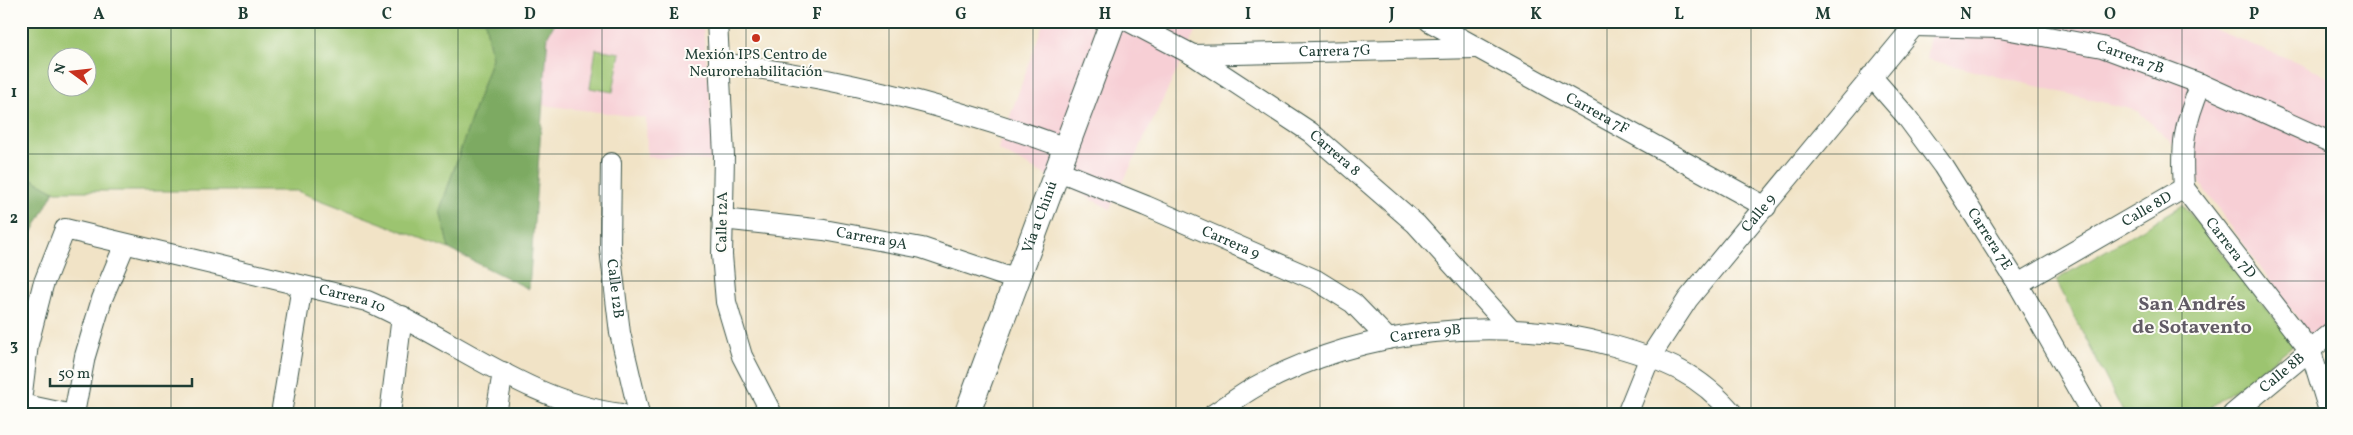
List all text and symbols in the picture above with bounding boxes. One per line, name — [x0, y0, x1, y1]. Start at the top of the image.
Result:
text: A — [93, 4, 105, 26]
text: B — [238, 4, 249, 26]
text: C — [382, 4, 392, 26]
text: D — [524, 4, 536, 26]
text: E — [669, 4, 679, 26]
text: F — [812, 4, 822, 26]
text: G — [955, 4, 967, 26]
text: H — [1099, 4, 1111, 26]
text: I — [1245, 4, 1251, 26]
text: J — [1388, 4, 1395, 26]
text: K — [1530, 4, 1542, 26]
text: L — [1674, 4, 1684, 26]
text: M — [1815, 4, 1831, 26]
text: N — [1960, 4, 1972, 26]
text: O — [2104, 4, 2116, 26]
text: P — [2249, 4, 2259, 26]
marker: Mexión IPS Centro de Neurorehabilitación — [750, 32, 762, 44]
street label: Carrera 7B — [2095, 36, 2167, 80]
street label: Carrera 7G — [1299, 40, 1371, 63]
place label: Mexión IPS Centro de Neurorehabilitación — [685, 45, 827, 83]
north arrow — [48, 48, 98, 98]
text: N — [50, 62, 71, 76]
text: 1 — [11, 82, 17, 104]
street label: Carrera 7F — [1562, 88, 1633, 140]
street label: Carrera 8 — [1305, 125, 1365, 181]
street label: Vía a Chinú — [1017, 178, 1063, 256]
street label: Calle 8D — [2118, 187, 2176, 232]
street label: Calle 9 — [1737, 189, 1781, 237]
street label: Calle 12A — [712, 191, 734, 253]
street label: Carrera 7E — [1962, 204, 2017, 274]
text: 2 — [10, 208, 18, 230]
street label: Carrera 7D — [2200, 213, 2261, 283]
street label: Carrera 9 — [1198, 221, 1263, 265]
street label: Carrera 9A — [834, 222, 909, 256]
street label: Calle 12B — [601, 258, 629, 320]
street label: Carrera 10 — [317, 279, 389, 318]
district label: San Andrés de Sotavento — [2132, 291, 2252, 342]
street label: Carrera 9B — [1389, 319, 1461, 349]
text: 3 — [10, 335, 18, 357]
street label: Calle 8B — [2255, 348, 2310, 398]
scale bar — [50, 355, 192, 387]
text: 50 m — [58, 364, 90, 385]

